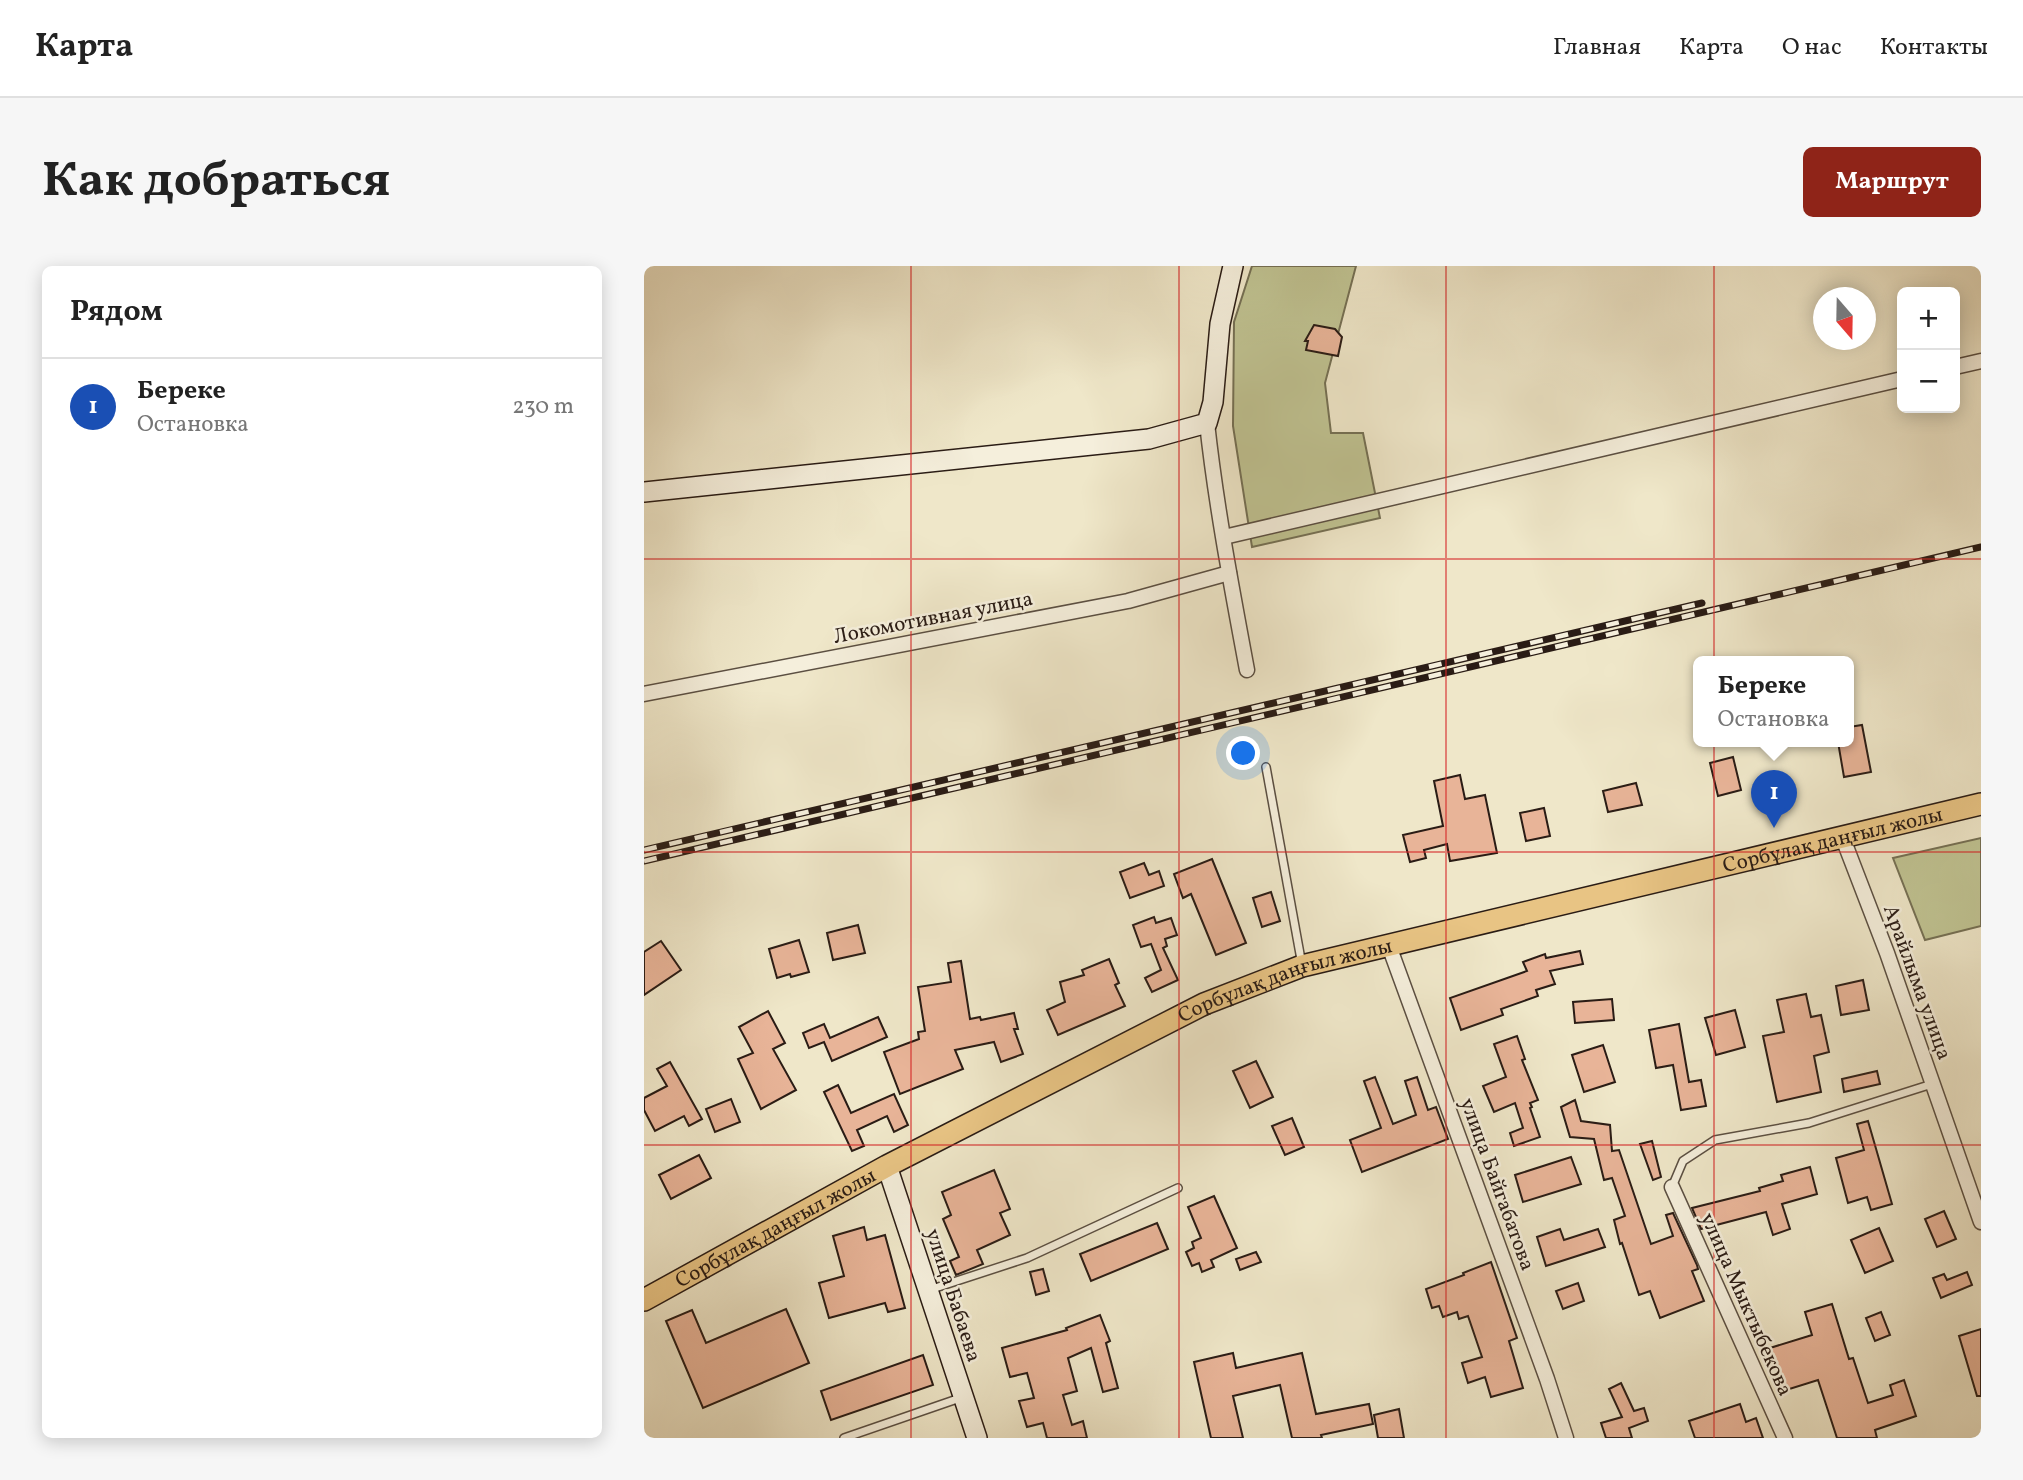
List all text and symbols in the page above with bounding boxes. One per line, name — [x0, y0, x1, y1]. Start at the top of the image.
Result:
text: Карта — [35, 25, 133, 71]
text: Главная — [1553, 31, 1641, 65]
text: Карта — [1679, 31, 1744, 65]
text: О нас — [1782, 31, 1842, 65]
text: Контакты — [1880, 31, 1988, 65]
button: Маршрут — [1803, 147, 1981, 217]
text: Как добраться — [42, 148, 390, 217]
north arrow — [1813, 287, 1876, 350]
map controls — [1897, 287, 1960, 413]
button: + — [1897, 287, 1960, 350]
text: Рядом — [70, 291, 163, 333]
button: − — [1897, 350, 1960, 413]
text: Береке — [137, 373, 226, 409]
text: 1 — [88, 391, 98, 423]
text: 230 m — [512, 391, 574, 423]
text: Остановка — [137, 409, 249, 441]
street label: Локомотивная улица — [831, 585, 1036, 652]
popup — [1693, 656, 1854, 747]
text: Береке — [1718, 668, 1806, 704]
text: Остановка — [1718, 704, 1829, 736]
your location — [1226, 736, 1260, 770]
pin: 1 — [1751, 770, 1797, 828]
street label: Сорбұлақ даңғыл жолы — [1720, 801, 1946, 881]
street label: Арайлыма улица — [1875, 901, 1958, 1064]
street label: Сорбұлақ даңғыл жолы — [1173, 932, 1395, 1031]
street label: улица Байгабатова — [1452, 1094, 1541, 1275]
street label: Сорбұлақ даңғыл жолы — [670, 1162, 882, 1296]
street label: улица Мыктыбекова — [1692, 1208, 1799, 1401]
street label: улица Бабаева — [917, 1225, 988, 1366]

